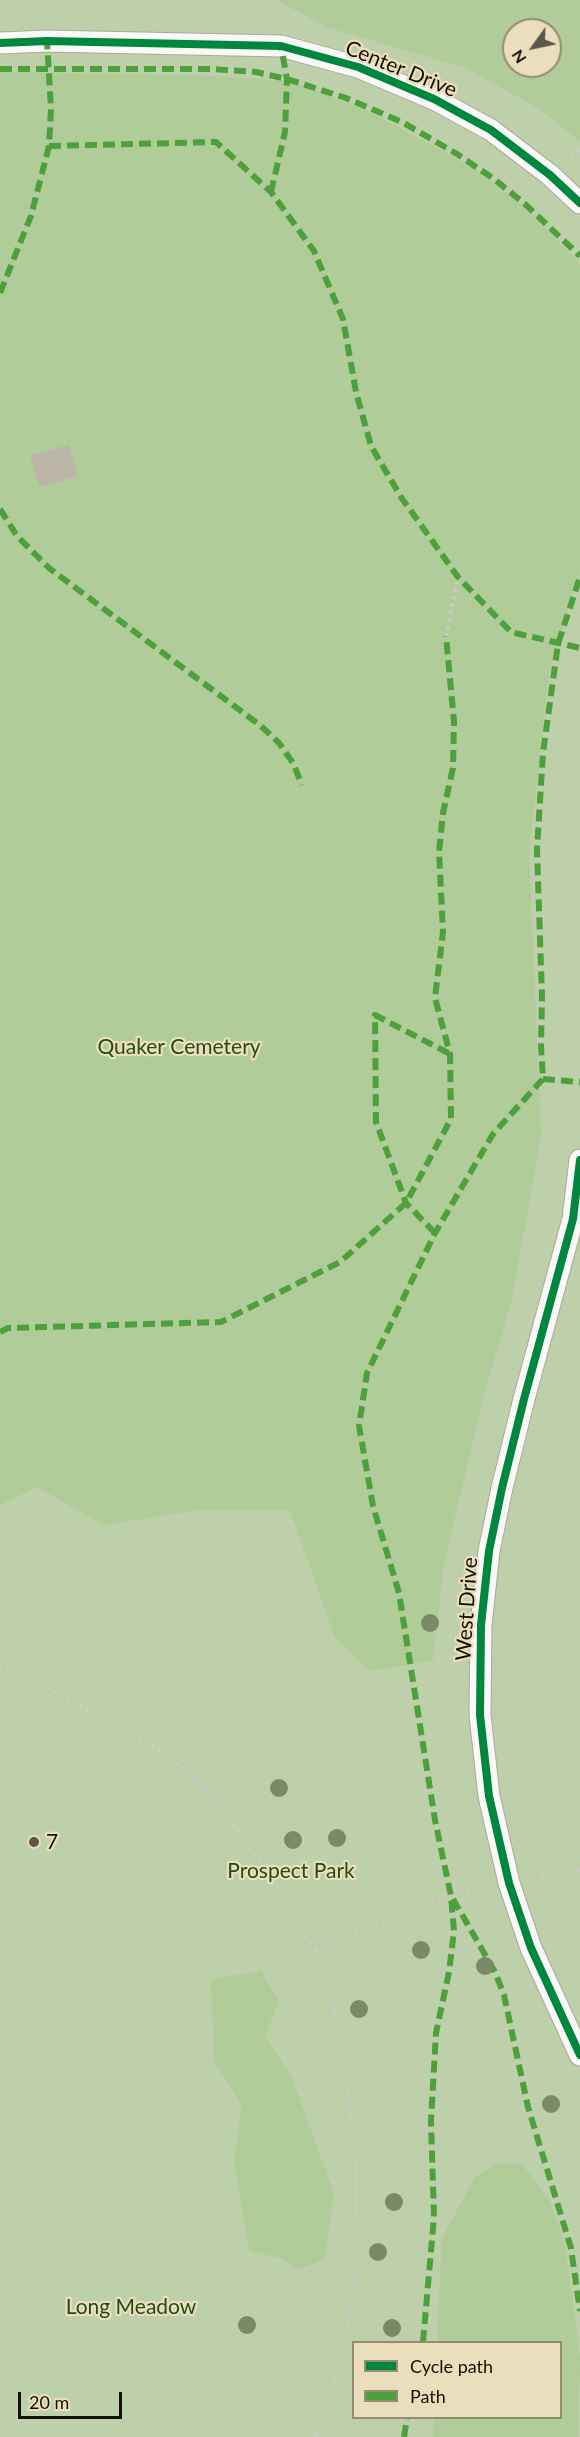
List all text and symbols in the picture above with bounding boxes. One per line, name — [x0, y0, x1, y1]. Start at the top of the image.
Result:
north arrow — [502, 18, 562, 78]
street label: Center Drive — [342, 35, 460, 103]
text: N — [507, 47, 529, 67]
park label: Quaker Cemetery — [97, 1034, 261, 1060]
street label: West Drive — [451, 1556, 483, 1662]
place label: 7 — [46, 1829, 58, 1855]
marker: 7 — [27, 1835, 41, 1849]
park label: Prospect Park — [227, 1858, 355, 1884]
park label: Long Meadow — [66, 2294, 196, 2320]
legend — [352, 2341, 562, 2419]
text: Cycle path — [410, 2355, 493, 2377]
scale bar — [21, 2380, 124, 2418]
text: Path — [410, 2385, 446, 2407]
text: 20 m — [29, 2391, 69, 2413]

